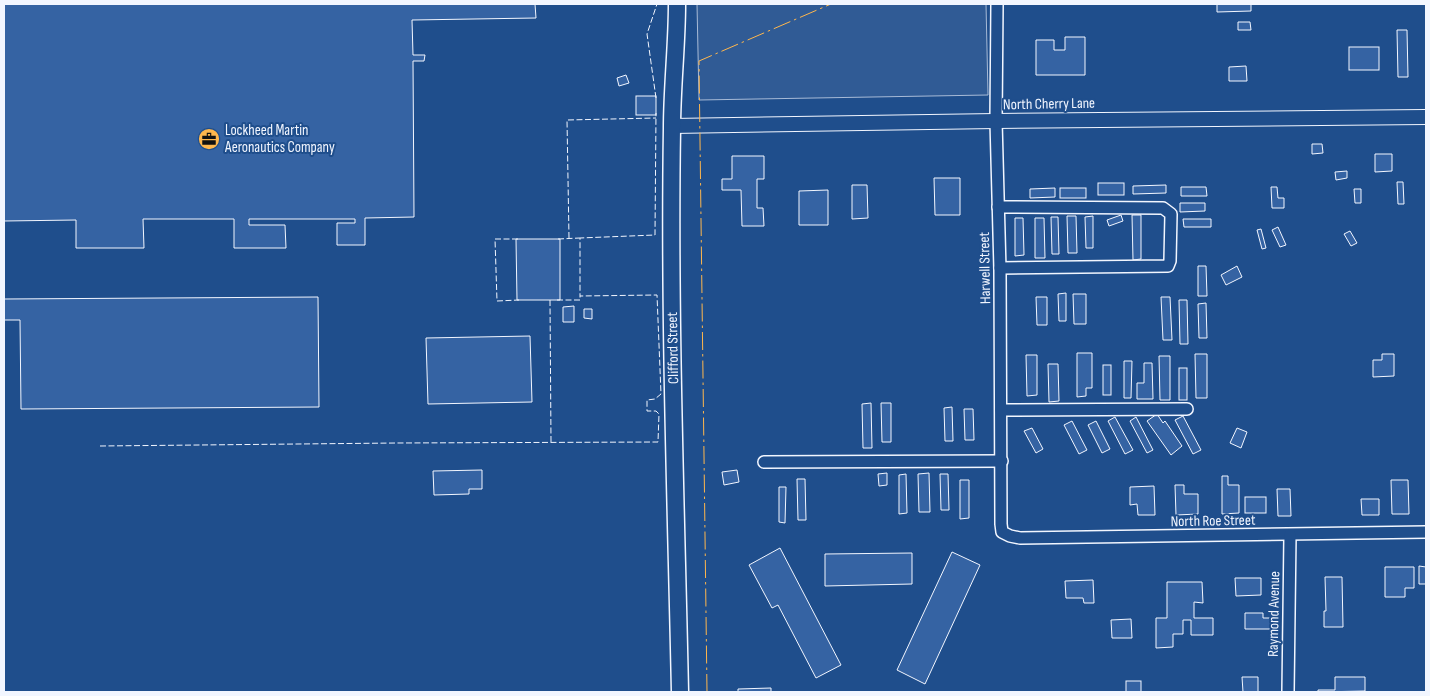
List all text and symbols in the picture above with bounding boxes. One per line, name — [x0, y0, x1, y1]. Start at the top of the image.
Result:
street label: North Cherry Lane — [1003, 94, 1095, 114]
place label: Lockheed Martin Aeronautics Company — [224, 121, 335, 157]
office icon: Lockheed Martin Aeronautics Company — [197, 127, 221, 151]
street label: Harwell Street — [975, 231, 995, 304]
street label: Clifford Street — [663, 311, 683, 384]
street label: North Roe Street — [1170, 511, 1256, 531]
street label: Raymond Avenue — [1264, 571, 1284, 657]

